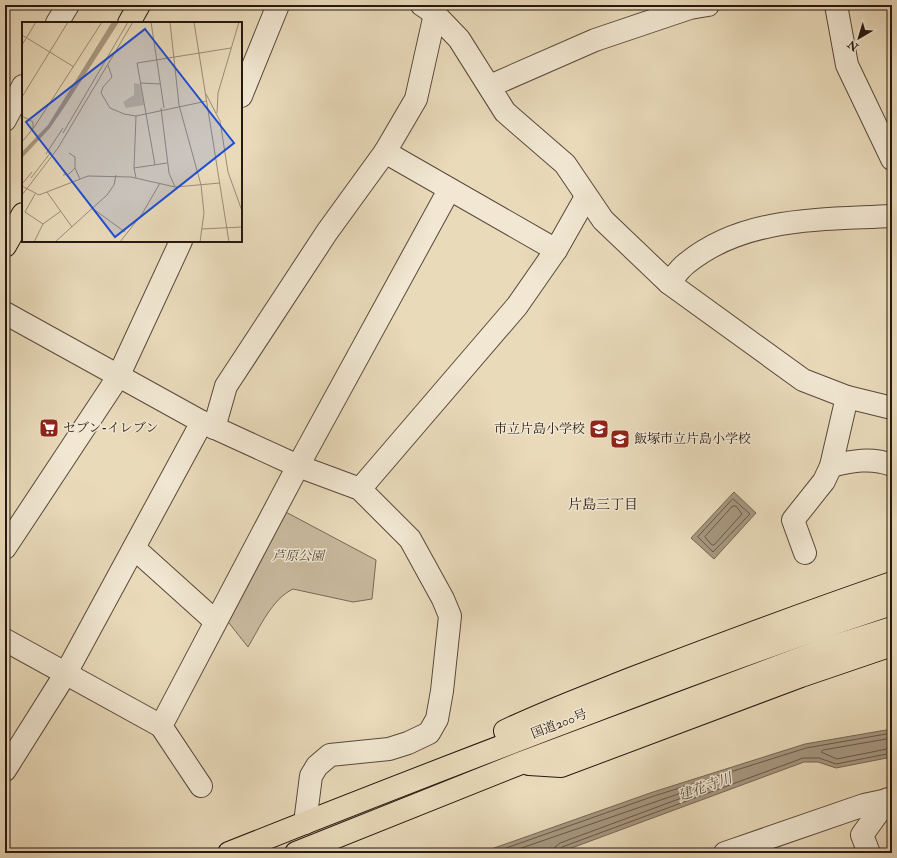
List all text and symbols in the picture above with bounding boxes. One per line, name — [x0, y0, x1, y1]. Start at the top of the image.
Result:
north arrow — [839, 18, 879, 58]
inset map — [22, 22, 242, 242]
text: N — [844, 37, 862, 54]
supermarket icon: セブン-イレブン — [38, 417, 60, 439]
school or university icon: 市立片島小学校 — [588, 418, 610, 440]
place label: セブン-イレブン — [63, 420, 158, 436]
place label: 市立片島小学校 — [494, 421, 585, 437]
school or university icon: 飯塚市立片島小学校 — [609, 428, 631, 450]
place label: 飯塚市立片島小学校 — [634, 431, 751, 447]
district label: 片島三丁目 — [568, 496, 638, 513]
park label: 芦原公園 — [272, 548, 326, 564]
street label: 国道200号 — [529, 706, 589, 742]
water label: 建花寺川 — [676, 769, 736, 805]

